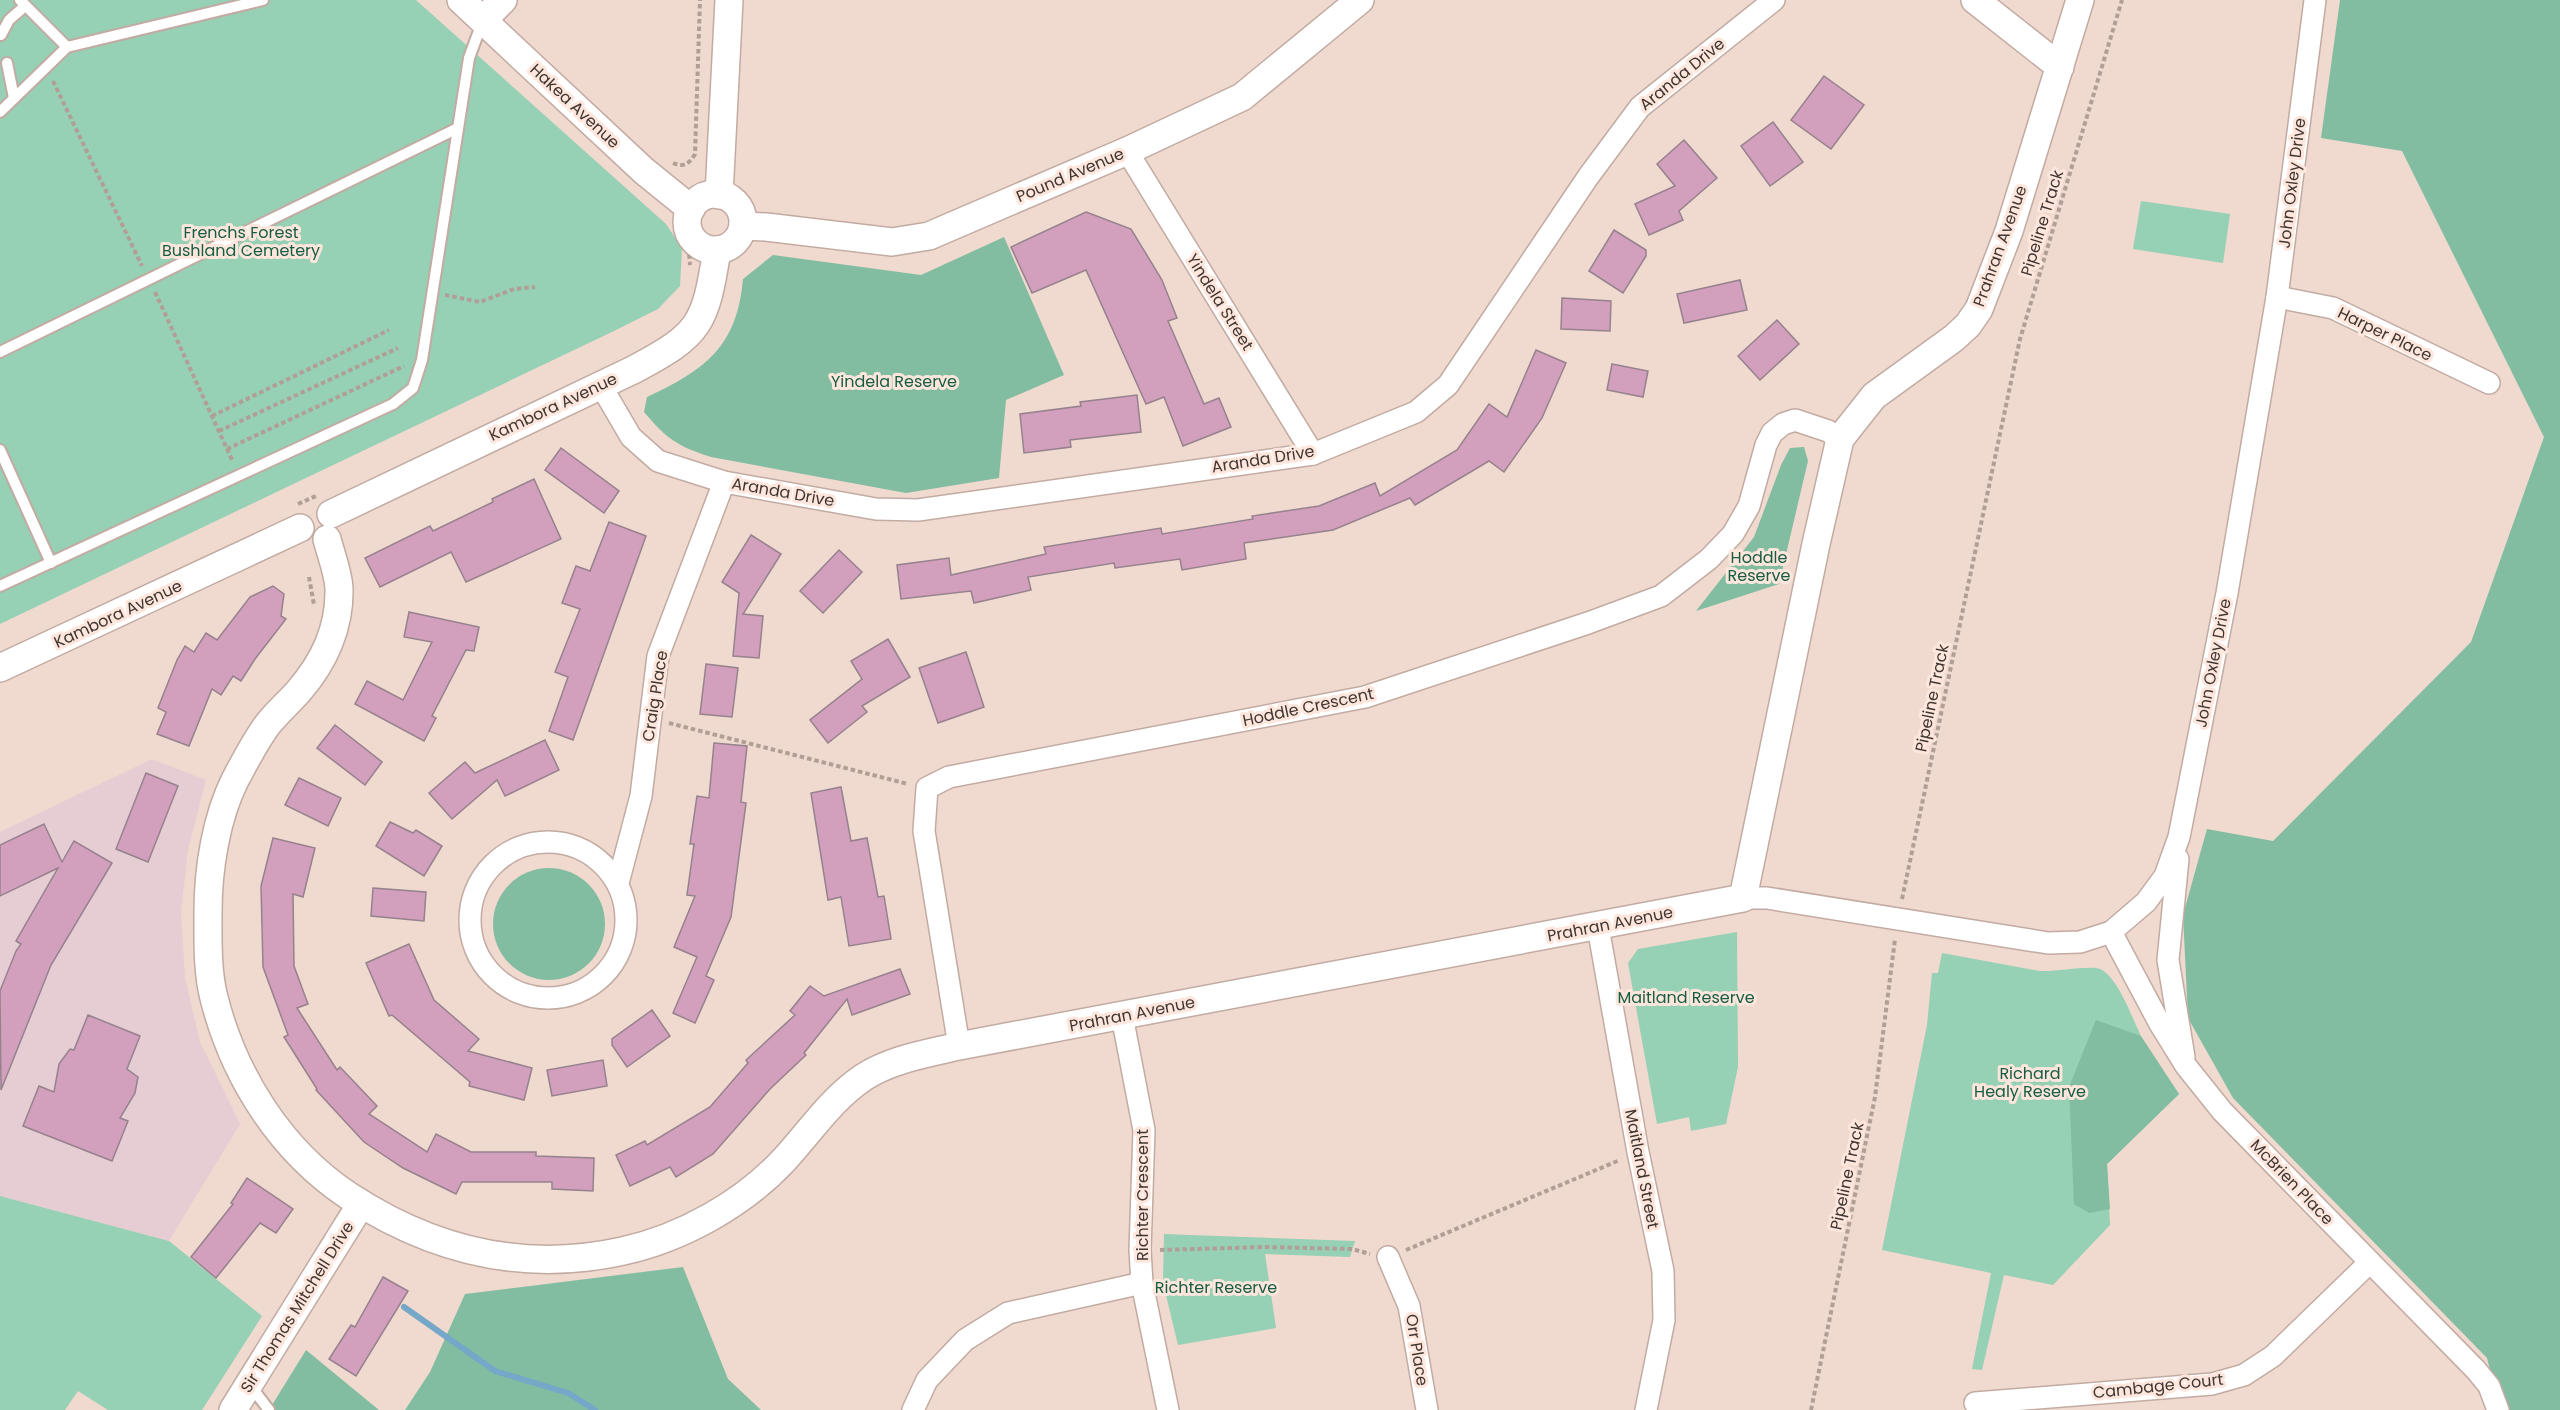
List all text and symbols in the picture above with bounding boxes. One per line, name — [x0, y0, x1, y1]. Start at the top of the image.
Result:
street label: Aranda Drive — [1634, 32, 1730, 116]
street label: Hakea Avenue — [525, 58, 625, 154]
street label: John Oxley Drive — [2273, 117, 2311, 249]
street label: Pound Avenue — [1013, 142, 1128, 208]
street label: Pipeline Track — [2015, 166, 2069, 279]
street label: Prahran Avenue — [1967, 182, 2033, 310]
park label: Frenchs Forest Bushland Cemetery — [162, 221, 320, 262]
street label: Yindela Street — [1181, 249, 1259, 355]
street label: Harper Place — [2334, 301, 2436, 367]
street label: Kambora Avenue — [485, 367, 621, 447]
park label: Yindela Reserve — [831, 370, 957, 393]
street label: Aranda Drive — [1210, 440, 1316, 478]
street label: Aranda Drive — [730, 472, 836, 512]
park label: Hoddle Reserve — [1728, 546, 1790, 587]
street label: Kambora Avenue — [50, 574, 186, 654]
street label: John Oxley Drive — [2189, 596, 2237, 729]
street label: Pipeline Track — [1909, 641, 1955, 754]
street label: Craig Place — [636, 649, 674, 743]
street label: Hoddle Crescent — [1240, 682, 1376, 732]
street label: Prahran Avenue — [1545, 901, 1675, 947]
park label: Maitland Reserve — [1617, 986, 1755, 1009]
street label: Prahran Avenue — [1067, 991, 1197, 1037]
park label: Richard Healy Reserve — [1974, 1062, 2086, 1103]
street label: Maitland Street — [1619, 1107, 1665, 1231]
street label: Pipeline Track — [1824, 1119, 1870, 1232]
street label: Richter Crescent — [1131, 1129, 1154, 1261]
street label: McBrien Place — [2245, 1134, 2339, 1230]
street label: Sir Thomas Mitchell Drive — [235, 1217, 359, 1397]
park label: Richter Reserve — [1155, 1276, 1277, 1299]
street label: Orr Place — [1400, 1312, 1434, 1388]
street label: Cambage Court — [2092, 1368, 2224, 1404]

